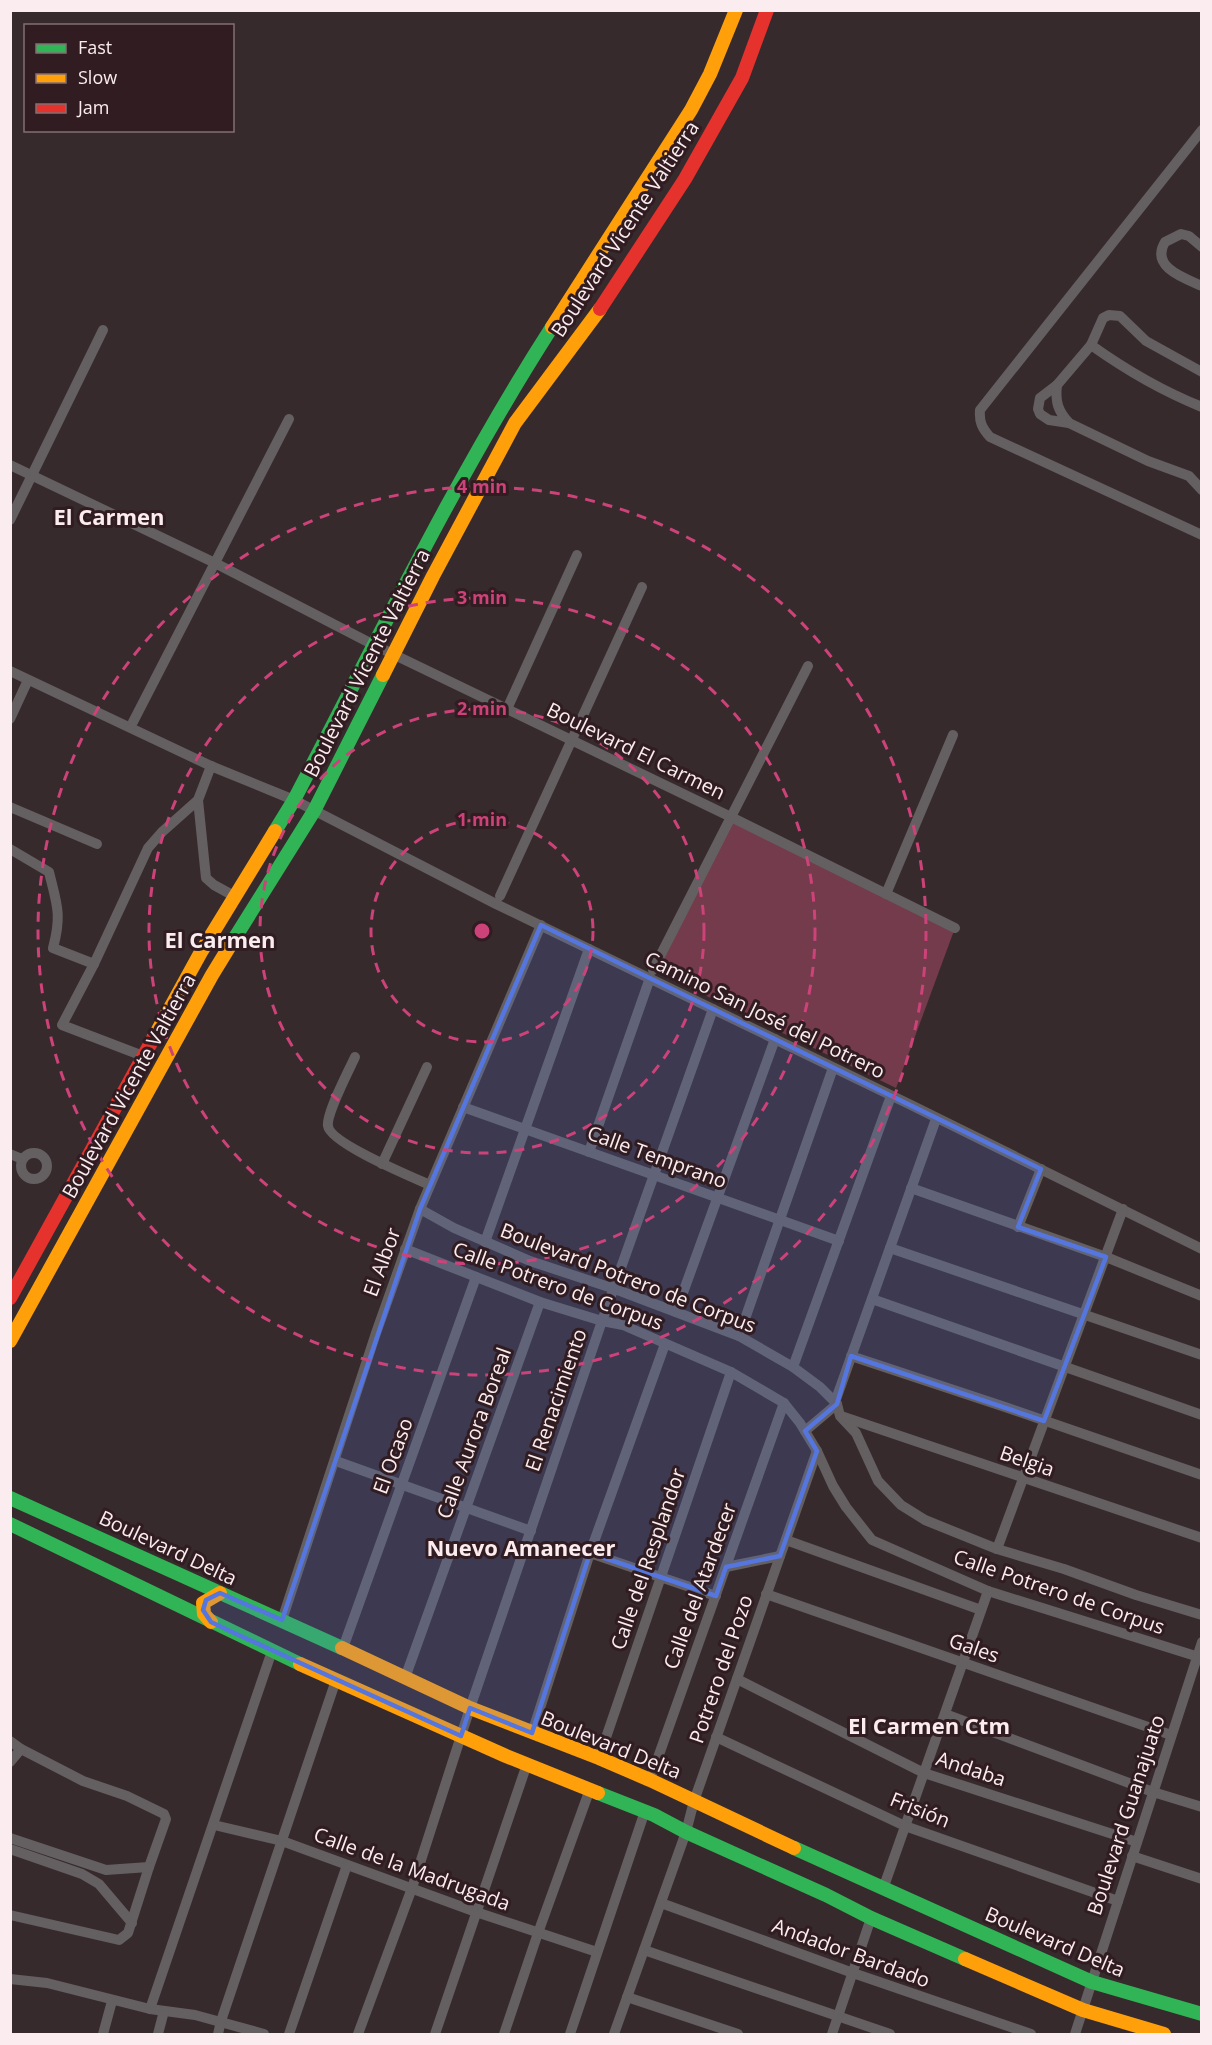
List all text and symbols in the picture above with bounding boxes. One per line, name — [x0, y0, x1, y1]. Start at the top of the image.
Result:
legend — [24, 24, 234, 132]
text: Fast — [78, 35, 112, 59]
text: Slow — [78, 65, 117, 89]
text: Jam — [76, 95, 110, 119]
street label: Boulevard Vicente Valtierra — [544, 115, 705, 342]
text: 4 min — [457, 474, 507, 498]
district label: El Carmen — [53, 501, 165, 531]
street label: Boulevard Vicente Valtierra — [297, 544, 436, 782]
text: 3 min — [457, 585, 507, 609]
text: 2 min — [457, 696, 507, 720]
street label: Boulevard El Carmen — [542, 696, 730, 806]
text: 1 min — [457, 807, 507, 831]
centre of rings — [472, 921, 492, 941]
district label: El Carmen — [164, 924, 276, 954]
street label: Camino San José del Potrero — [641, 945, 890, 1085]
street label: Boulevard Vicente Valtierra — [55, 969, 202, 1203]
street label: Calle Temprano — [584, 1119, 731, 1194]
street label: Boulevard Potrero de Corpus — [497, 1216, 760, 1339]
street label: El Albor — [357, 1224, 406, 1300]
street label: Calle Potrero de Corpus — [449, 1235, 667, 1336]
street label: El Renacimiento — [518, 1325, 593, 1475]
street label: Calle Aurora Boreal — [430, 1343, 517, 1522]
street label: El Ocaso — [366, 1414, 419, 1498]
street label: Belgia — [996, 1439, 1058, 1482]
street label: Calle del Resplandor — [604, 1465, 691, 1653]
street label: Calle del Atardecer — [657, 1499, 742, 1673]
street label: Boulevard Delta — [95, 1504, 242, 1591]
district label: Nuevo Amanecer — [426, 1532, 616, 1562]
street label: Calle Potrero de Corpus — [950, 1543, 1168, 1640]
street label: Potrero del Pozo — [683, 1591, 759, 1747]
street label: Gales — [945, 1626, 1003, 1669]
street label: Boulevard Delta — [537, 1704, 685, 1785]
district label: El Carmen Ctm — [848, 1710, 1010, 1740]
street label: Boulevard Guanajuato — [1080, 1711, 1171, 1918]
street label: Andaba — [933, 1745, 1009, 1792]
street label: Frisión — [886, 1785, 954, 1834]
street label: Calle de la Madrugada — [310, 1820, 514, 1917]
street label: Boulevard Delta — [981, 1900, 1129, 1983]
street label: Andador Bardado — [769, 1912, 934, 1994]

